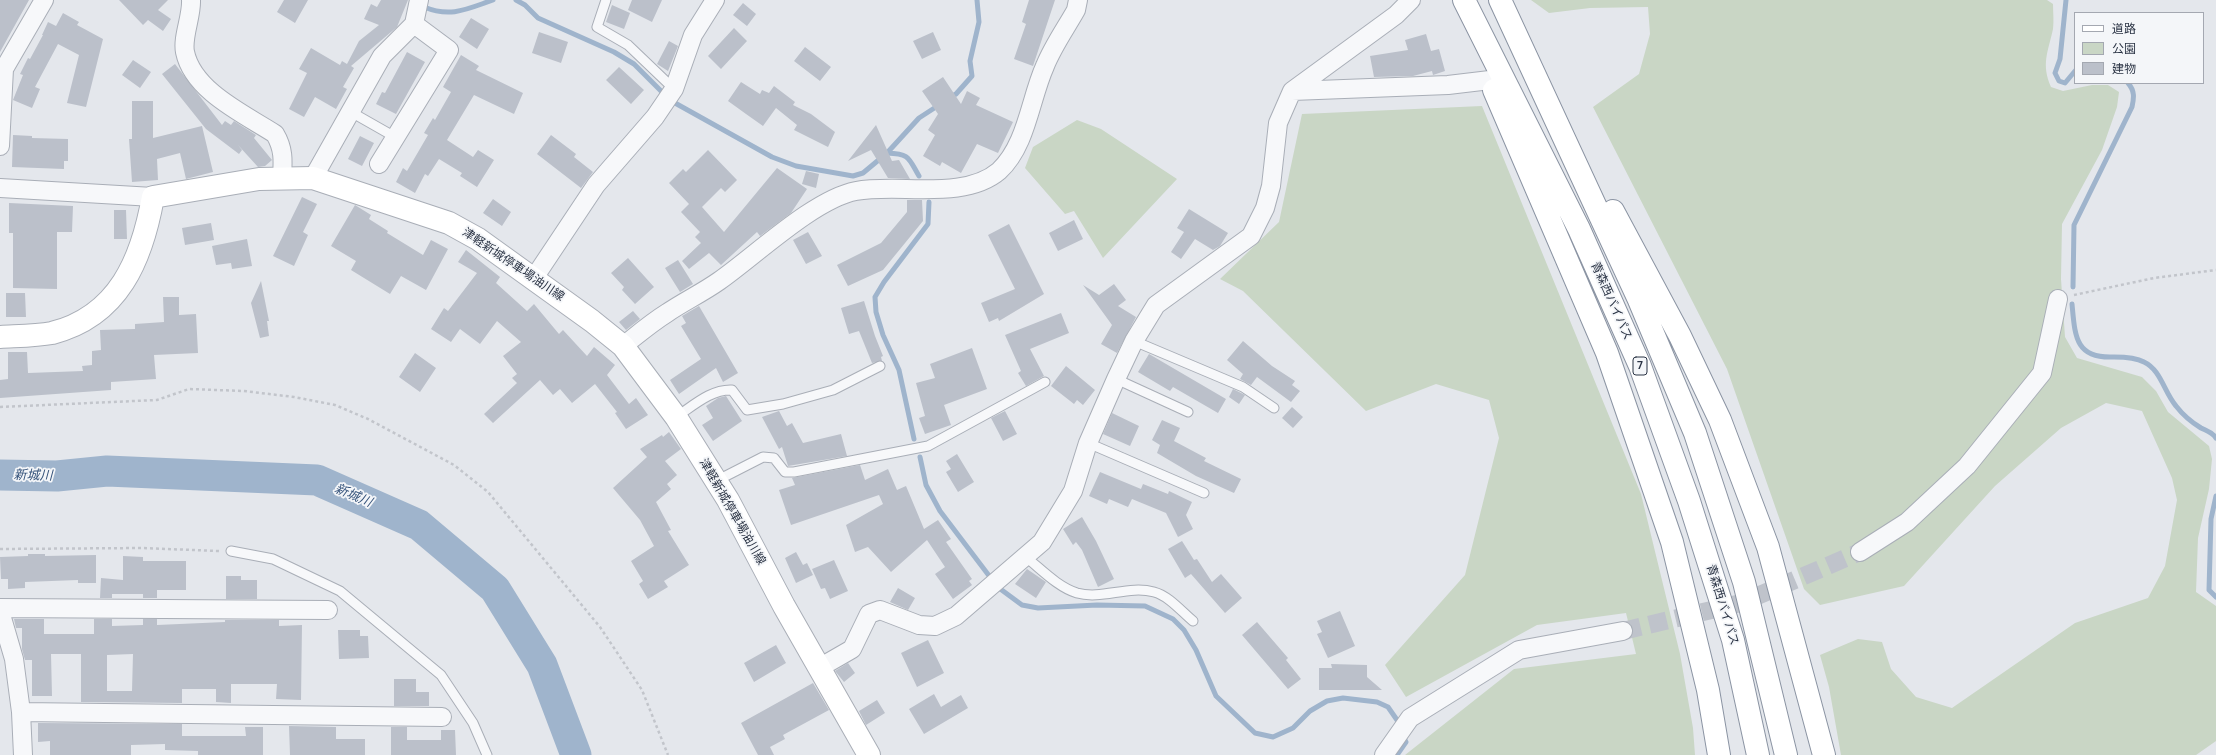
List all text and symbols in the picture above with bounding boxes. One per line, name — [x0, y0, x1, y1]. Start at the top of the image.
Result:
legend — [2074, 12, 2204, 84]
text: 道路 — [2112, 21, 2136, 37]
text: 公園 — [2112, 41, 2136, 57]
text: 建物 — [2112, 61, 2136, 77]
street label: 津軽新城停車場油川線 — [459, 225, 567, 305]
street label: 青森西バイパス — [1587, 260, 1635, 342]
road number: 7 — [1633, 357, 1647, 375]
street label: 津軽新城停車場油川線 — [696, 456, 768, 568]
water label: 新城川 — [13, 468, 53, 484]
water label: 新城川 — [332, 481, 374, 511]
street label: 青森西バイパス — [1703, 563, 1741, 647]

